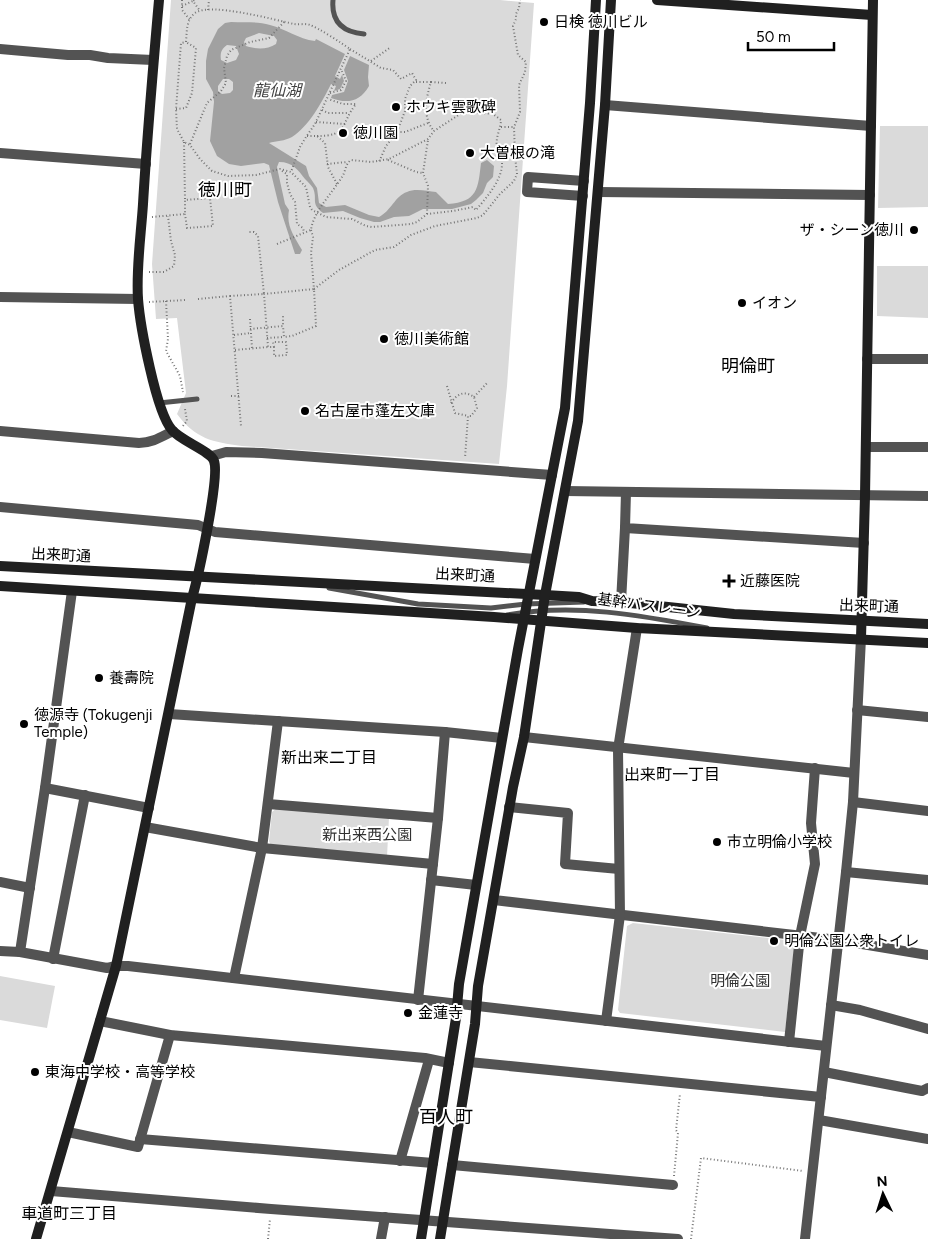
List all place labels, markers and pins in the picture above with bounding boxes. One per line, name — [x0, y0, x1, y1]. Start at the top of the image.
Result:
place label: 日検 徳川ビル — [554, 13, 648, 31]
marker: 日検 徳川ビル — [538, 16, 550, 28]
place label: ホウキ雲歌碑 — [406, 98, 496, 116]
marker: ホウキ雲歌碑 — [390, 101, 402, 113]
place label: 徳川園 — [353, 124, 398, 142]
marker: 徳川園 — [337, 127, 349, 139]
place label: 大曽根の滝 — [480, 144, 555, 162]
marker: 大曽根の滝 — [464, 147, 476, 159]
place label: ザ・シーン徳川 — [800, 221, 904, 239]
marker: ザ・シーン徳川 — [908, 224, 920, 236]
place label: イオン — [752, 294, 797, 312]
marker: イオン — [736, 297, 748, 309]
place label: 徳川美術館 — [394, 330, 469, 348]
marker: 徳川美術館 — [378, 333, 390, 345]
place label: 名古屋市蓬左文庫 — [315, 402, 435, 420]
marker: 名古屋市蓬左文庫 — [299, 405, 311, 417]
place label: 近藤医院 — [740, 572, 800, 590]
marker: 近藤医院 — [722, 574, 736, 588]
place label: 養壽院 — [109, 669, 154, 687]
marker: 養壽院 — [93, 672, 105, 684]
place label: 徳源寺 (Tokugenji Temple) — [34, 706, 153, 741]
marker: 徳源寺 (Tokugenji Temple) — [18, 718, 30, 730]
place label: 市立明倫小学校 — [727, 833, 832, 851]
marker: 市立明倫小学校 — [711, 836, 723, 848]
place label: 明倫公園公衆トイレ — [784, 932, 919, 950]
marker: 明倫公園公衆トイレ — [768, 935, 780, 947]
place label: 金蓮寺 — [418, 1004, 463, 1022]
marker: 金蓮寺 — [402, 1007, 414, 1019]
place label: 東海中学校・高等学校 — [45, 1063, 195, 1081]
marker: 東海中学校・高等学校 — [29, 1066, 41, 1078]

